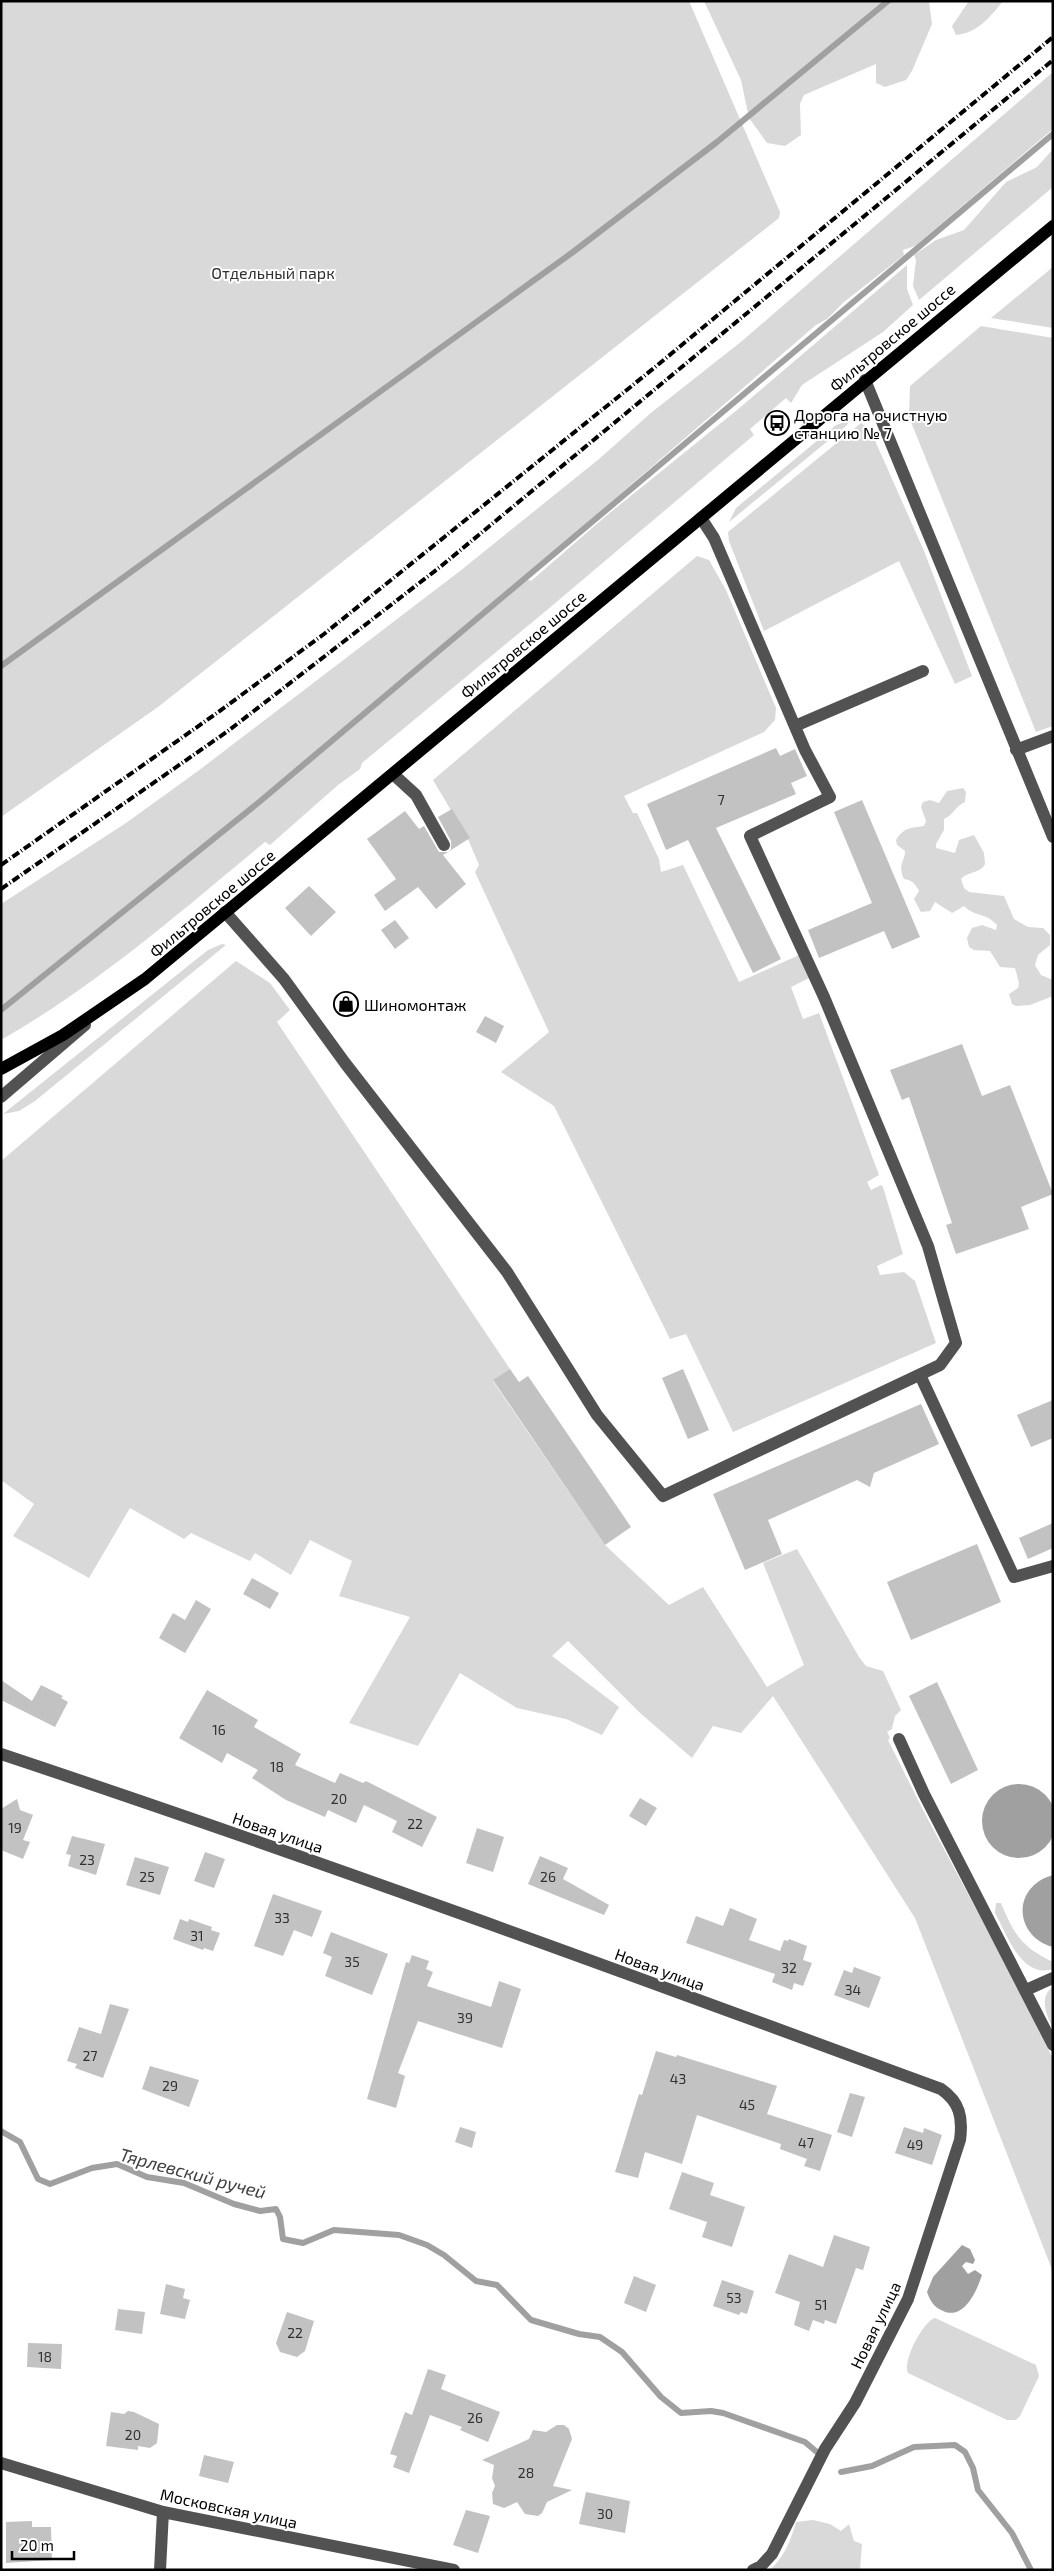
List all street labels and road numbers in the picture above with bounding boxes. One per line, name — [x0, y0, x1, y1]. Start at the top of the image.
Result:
street label: Фильтровское шоссе — [825, 279, 959, 395]
street label: Фильтровское шоссе — [456, 586, 590, 702]
street label: Фильтровское шоссе — [145, 845, 279, 961]
street label: Новая улица — [230, 1808, 326, 1857]
street label: Новая улица — [612, 1944, 708, 1995]
street label: Новая улица — [846, 2278, 905, 2372]
street label: Московская улица — [158, 2484, 299, 2533]

